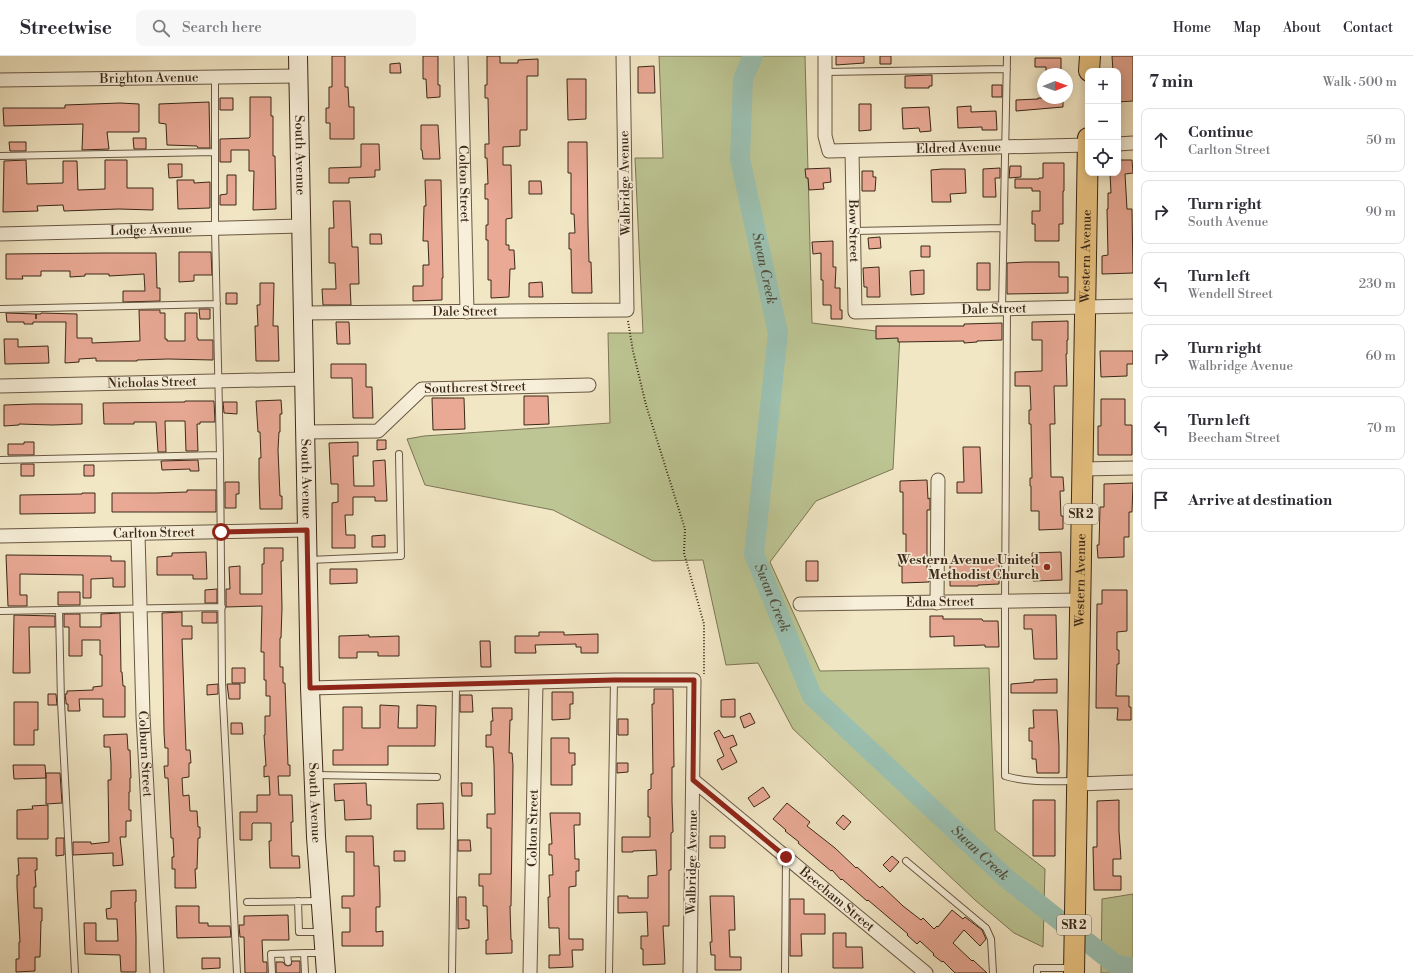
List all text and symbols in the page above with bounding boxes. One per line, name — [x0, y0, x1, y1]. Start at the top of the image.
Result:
search box — [136, 10, 416, 46]
text: Streetwise — [20, 16, 112, 40]
icon: search — [150, 17, 172, 39]
text: Search here — [182, 18, 262, 37]
text: Home — [1173, 19, 1211, 37]
text: Map — [1233, 19, 1261, 37]
text: About — [1283, 19, 1321, 37]
text: Contact — [1343, 19, 1393, 37]
north arrow — [1037, 68, 1073, 104]
map controls — [1085, 68, 1121, 176]
button: + — [1085, 68, 1121, 104]
street label: Brighton Avenue — [98, 69, 199, 87]
text: 7 min — [1149, 71, 1193, 93]
text: Walk · 500 m — [1323, 74, 1397, 90]
button: − — [1085, 104, 1121, 140]
street label: South Avenue — [291, 115, 309, 196]
text: Continue — [1188, 123, 1253, 142]
icon: ahead — [1150, 129, 1172, 151]
street label: Walbridge Avenue — [616, 130, 634, 237]
text: 50 m — [1366, 132, 1396, 148]
street label: Eldred Avenue — [916, 139, 1002, 157]
button: locate — [1085, 140, 1121, 176]
text: Carlton Street — [1188, 142, 1270, 158]
street label: Colton Street — [455, 145, 473, 223]
text: Turn right — [1188, 195, 1262, 214]
street label: Bow Street — [845, 198, 862, 263]
icon: right — [1150, 201, 1172, 223]
text: 90 m — [1365, 204, 1396, 220]
street label: Western Avenue — [1077, 209, 1095, 304]
text: South Avenue — [1188, 214, 1268, 230]
street label: Lodge Avenue — [110, 221, 193, 239]
water label: Swan Creek — [747, 231, 780, 306]
text: Turn left — [1188, 267, 1250, 286]
icon: left — [1150, 273, 1172, 295]
text: 230 m — [1359, 276, 1396, 292]
text: Wendell Street — [1188, 286, 1273, 302]
street label: Dale Street — [961, 300, 1027, 318]
street label: Dale Street — [432, 303, 498, 320]
text: Turn right — [1188, 339, 1262, 358]
icon: right — [1150, 345, 1172, 367]
text: 60 m — [1365, 348, 1396, 364]
text: Walbridge Avenue — [1188, 358, 1293, 374]
street label: Nicholas Street — [107, 373, 197, 392]
street label: Southcrest Street — [424, 379, 527, 397]
text: Turn left — [1188, 411, 1250, 430]
icon: left — [1150, 417, 1172, 439]
text: 70 m — [1367, 420, 1396, 436]
text: Beecham Street — [1188, 430, 1280, 446]
street label: South Avenue — [297, 439, 315, 520]
icon: arrive — [1150, 489, 1172, 511]
text: Arrive at destination — [1188, 491, 1332, 510]
road number: SR 2 — [1064, 504, 1098, 524]
route start — [212, 523, 230, 541]
street label: Carlton Street — [113, 524, 196, 542]
street label: Western Avenue — [1072, 533, 1089, 628]
place label: Western Avenue United Methodist Church — [896, 552, 1039, 583]
water label: Swan Creek — [750, 561, 794, 635]
marker: Western Avenue United Methodist Church — [1042, 562, 1052, 572]
street label: Edna Street — [905, 594, 975, 610]
street label: Colburn Street — [135, 710, 155, 798]
street label: South Avenue — [305, 762, 324, 844]
street label: Colton Street — [524, 789, 542, 867]
street label: Walbridge Avenue — [683, 809, 701, 916]
water label: Swan Creek — [947, 822, 1013, 885]
route end — [777, 848, 795, 866]
street label: Beecham Street — [796, 863, 878, 935]
road number: SR 2 — [1057, 915, 1091, 935]

